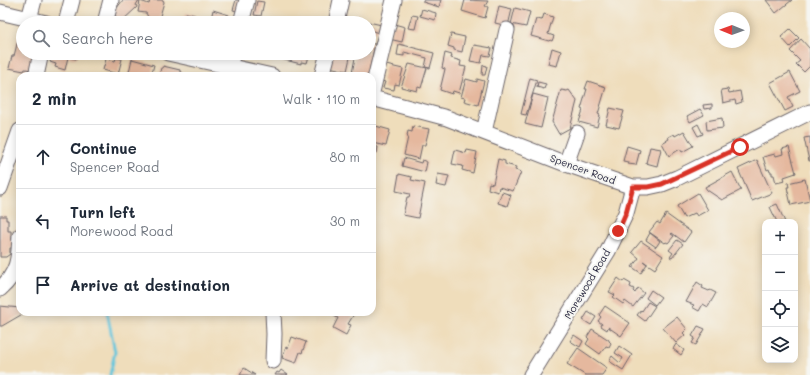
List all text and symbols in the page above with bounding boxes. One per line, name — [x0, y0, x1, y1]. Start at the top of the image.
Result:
north arrow — [714, 12, 750, 48]
search box — [16, 16, 376, 60]
icon: search — [30, 27, 52, 49]
text: Search here — [62, 28, 153, 48]
text: 2 min — [32, 87, 77, 109]
text: Walk · 110 m — [282, 90, 360, 107]
text: Continue — [70, 138, 137, 158]
route start — [731, 138, 749, 156]
icon: ahead — [32, 146, 54, 168]
text: 80 m — [330, 148, 360, 165]
street label: Spencer Road — [548, 151, 618, 187]
text: Spencer Road — [70, 158, 159, 175]
text: Turn left — [70, 202, 135, 222]
icon: left — [32, 210, 54, 232]
text: 30 m — [330, 212, 360, 229]
map controls — [762, 219, 798, 363]
button: + — [762, 219, 798, 255]
text: Morewood Road — [70, 222, 173, 239]
route end — [609, 222, 627, 240]
street label: Morewood Road — [561, 246, 613, 322]
button: − — [762, 255, 798, 291]
icon: arrive — [32, 274, 54, 296]
text: Arrive at destination — [70, 275, 230, 295]
button: locate — [762, 291, 798, 327]
button: layers — [762, 327, 798, 363]

